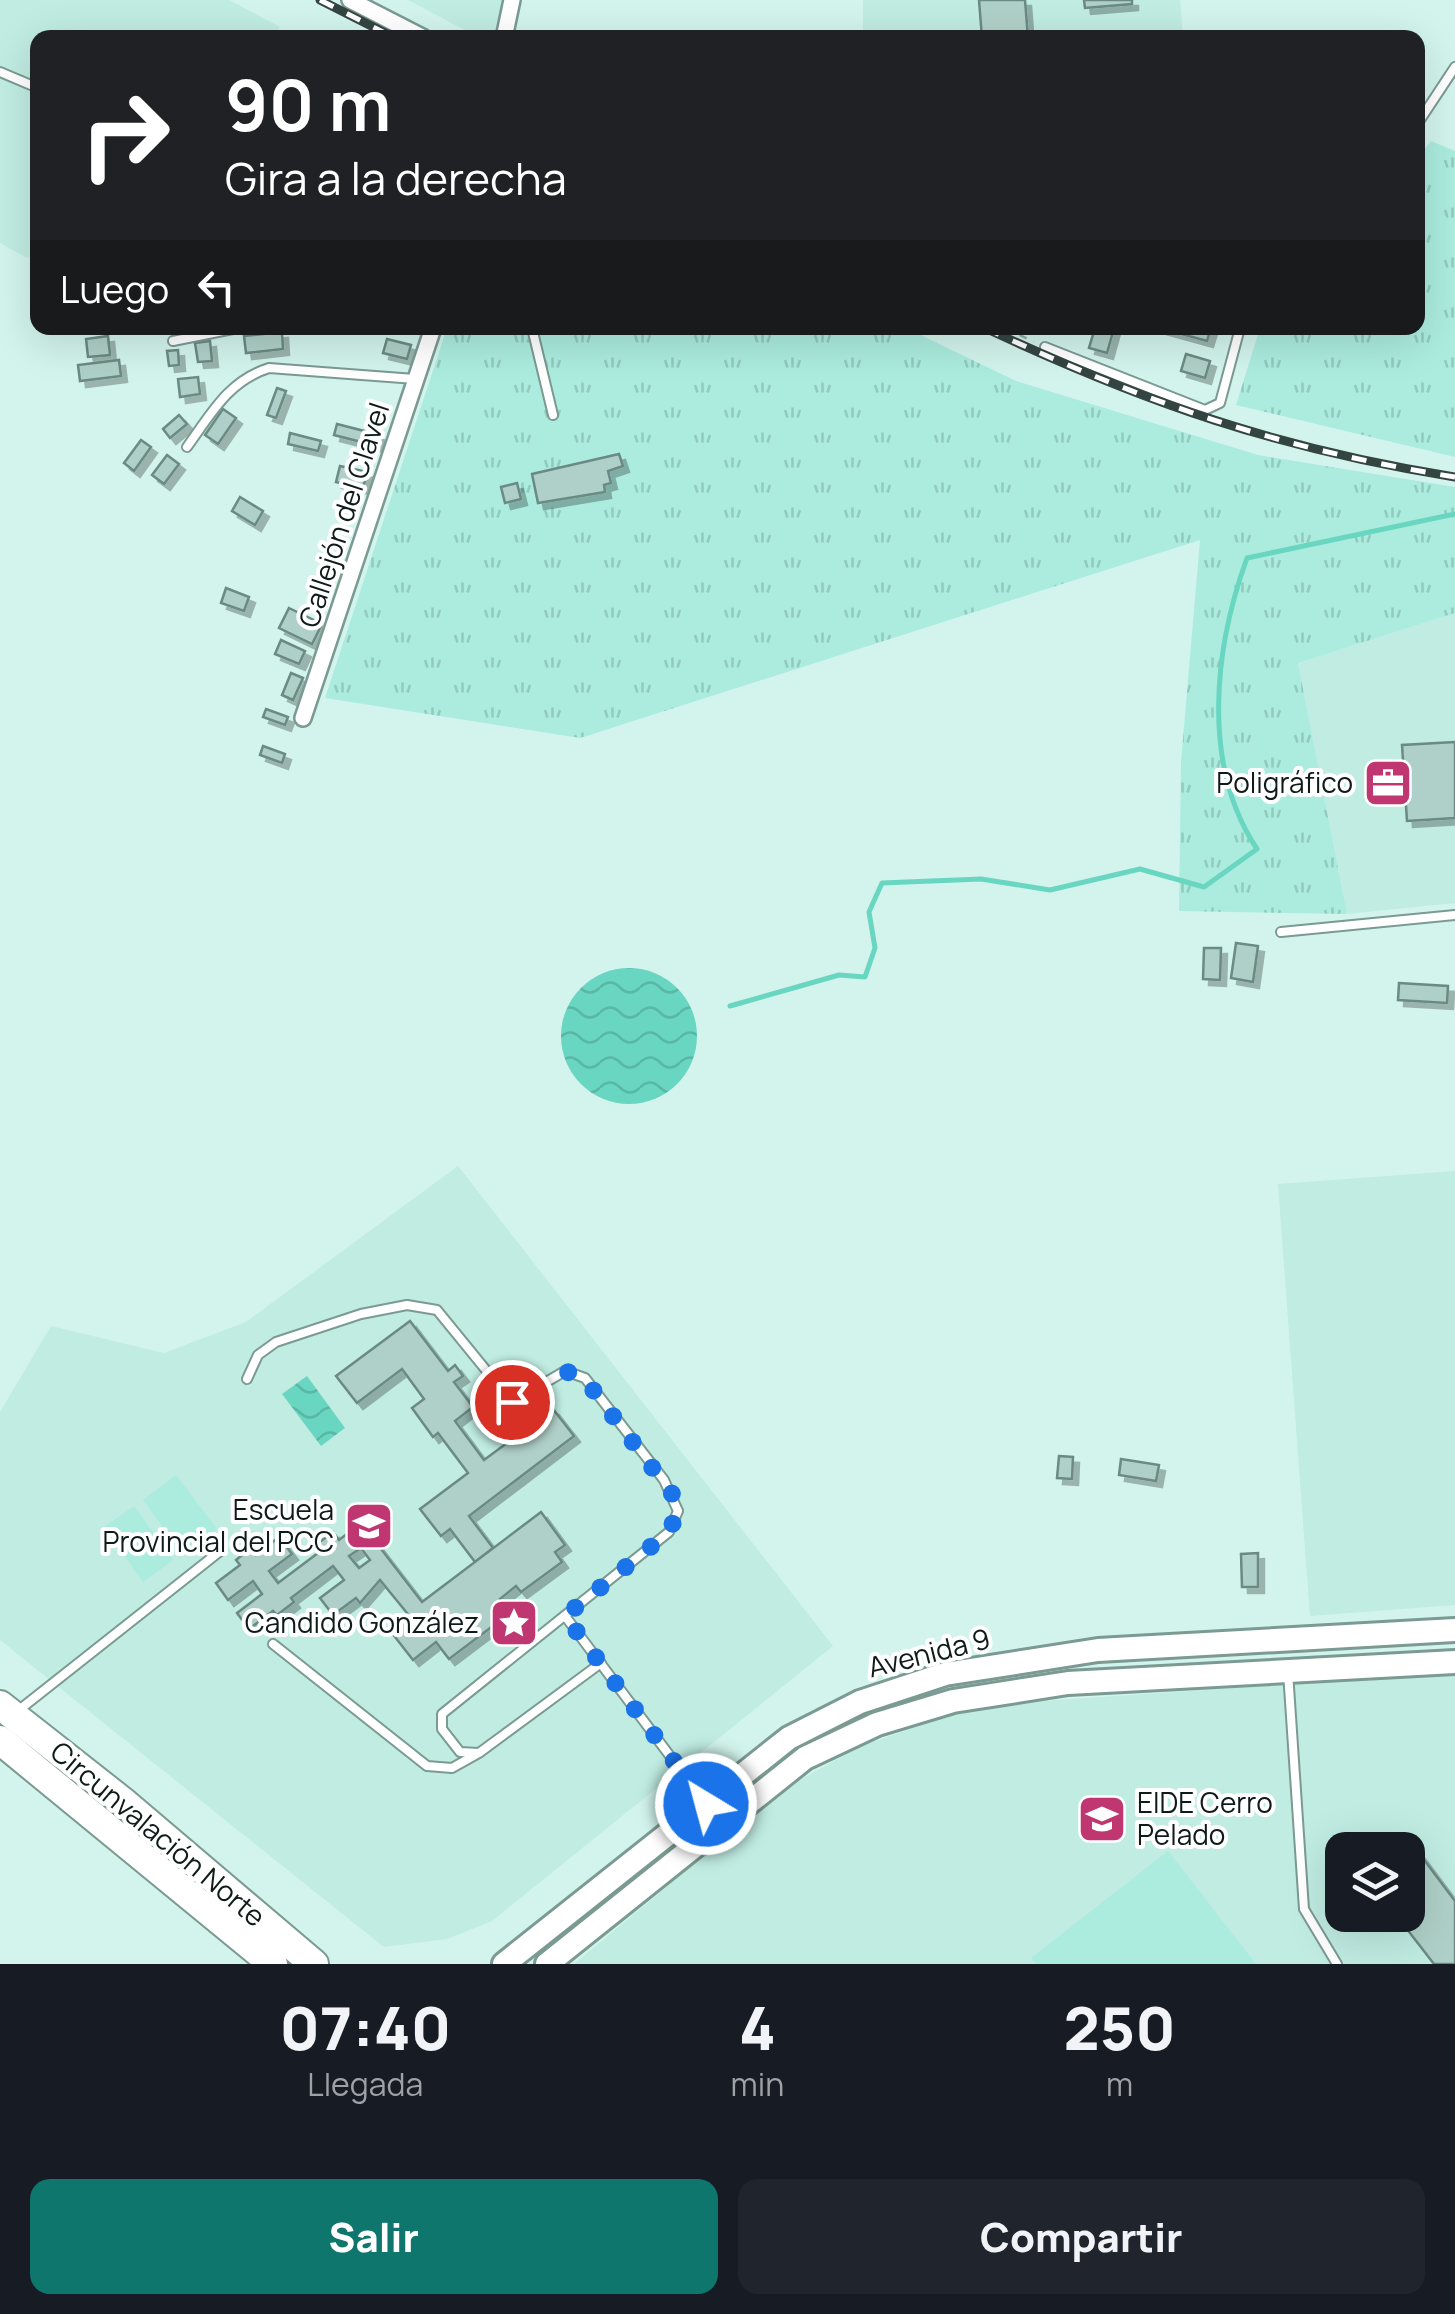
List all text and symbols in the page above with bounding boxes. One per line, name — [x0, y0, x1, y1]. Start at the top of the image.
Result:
text: 90 m — [225, 56, 392, 152]
icon: right — [60, 70, 190, 200]
text: Gira a la derecha — [225, 147, 567, 209]
icon: left — [189, 260, 244, 315]
text: Luego — [60, 262, 169, 314]
street label: Callejón del Clavel — [289, 398, 397, 632]
office icon: Poligráfico — [1362, 757, 1414, 809]
place label: Poligráfico — [1216, 763, 1353, 801]
pin — [470, 1360, 555, 1445]
icon: arrive — [485, 1375, 540, 1430]
place label: Escuela Provincial del PCC — [103, 1490, 334, 1560]
school or university icon: Escuela Provincial del PCC — [343, 1500, 395, 1552]
place icon: Candido González — [488, 1597, 540, 1649]
place label: Candido González — [245, 1603, 479, 1641]
street label: Avenida 9 — [864, 1619, 994, 1686]
street label: Circunvalación Norte — [43, 1732, 274, 1934]
position arrow — [654, 1752, 758, 1856]
place label: EIDE Cerro Pelado — [1137, 1783, 1273, 1853]
school or university icon: EIDE Cerro Pelado — [1076, 1793, 1128, 1845]
map controls — [1325, 1832, 1425, 1932]
button: layers — [1325, 1832, 1425, 1932]
text: 07:40 — [279, 1986, 451, 2068]
text: 4 — [739, 1986, 776, 2068]
text: 250 — [1064, 1986, 1176, 2068]
text: Llegada — [307, 2062, 423, 2106]
text: min — [731, 2062, 784, 2106]
text: m — [1106, 2062, 1133, 2106]
button: Salir — [30, 2179, 718, 2294]
button: Compartir — [738, 2179, 1425, 2294]

